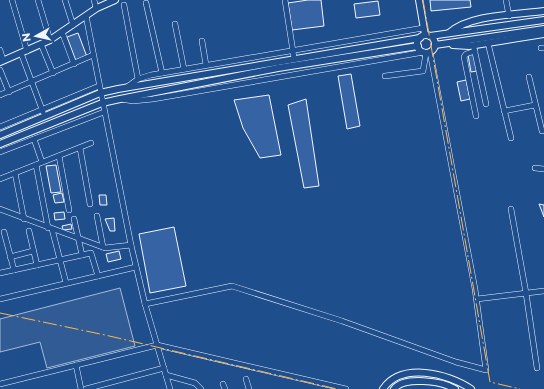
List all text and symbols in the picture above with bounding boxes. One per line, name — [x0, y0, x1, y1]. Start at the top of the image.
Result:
north arrow — [16, 16, 56, 56]
text: N — [19, 32, 34, 43]

